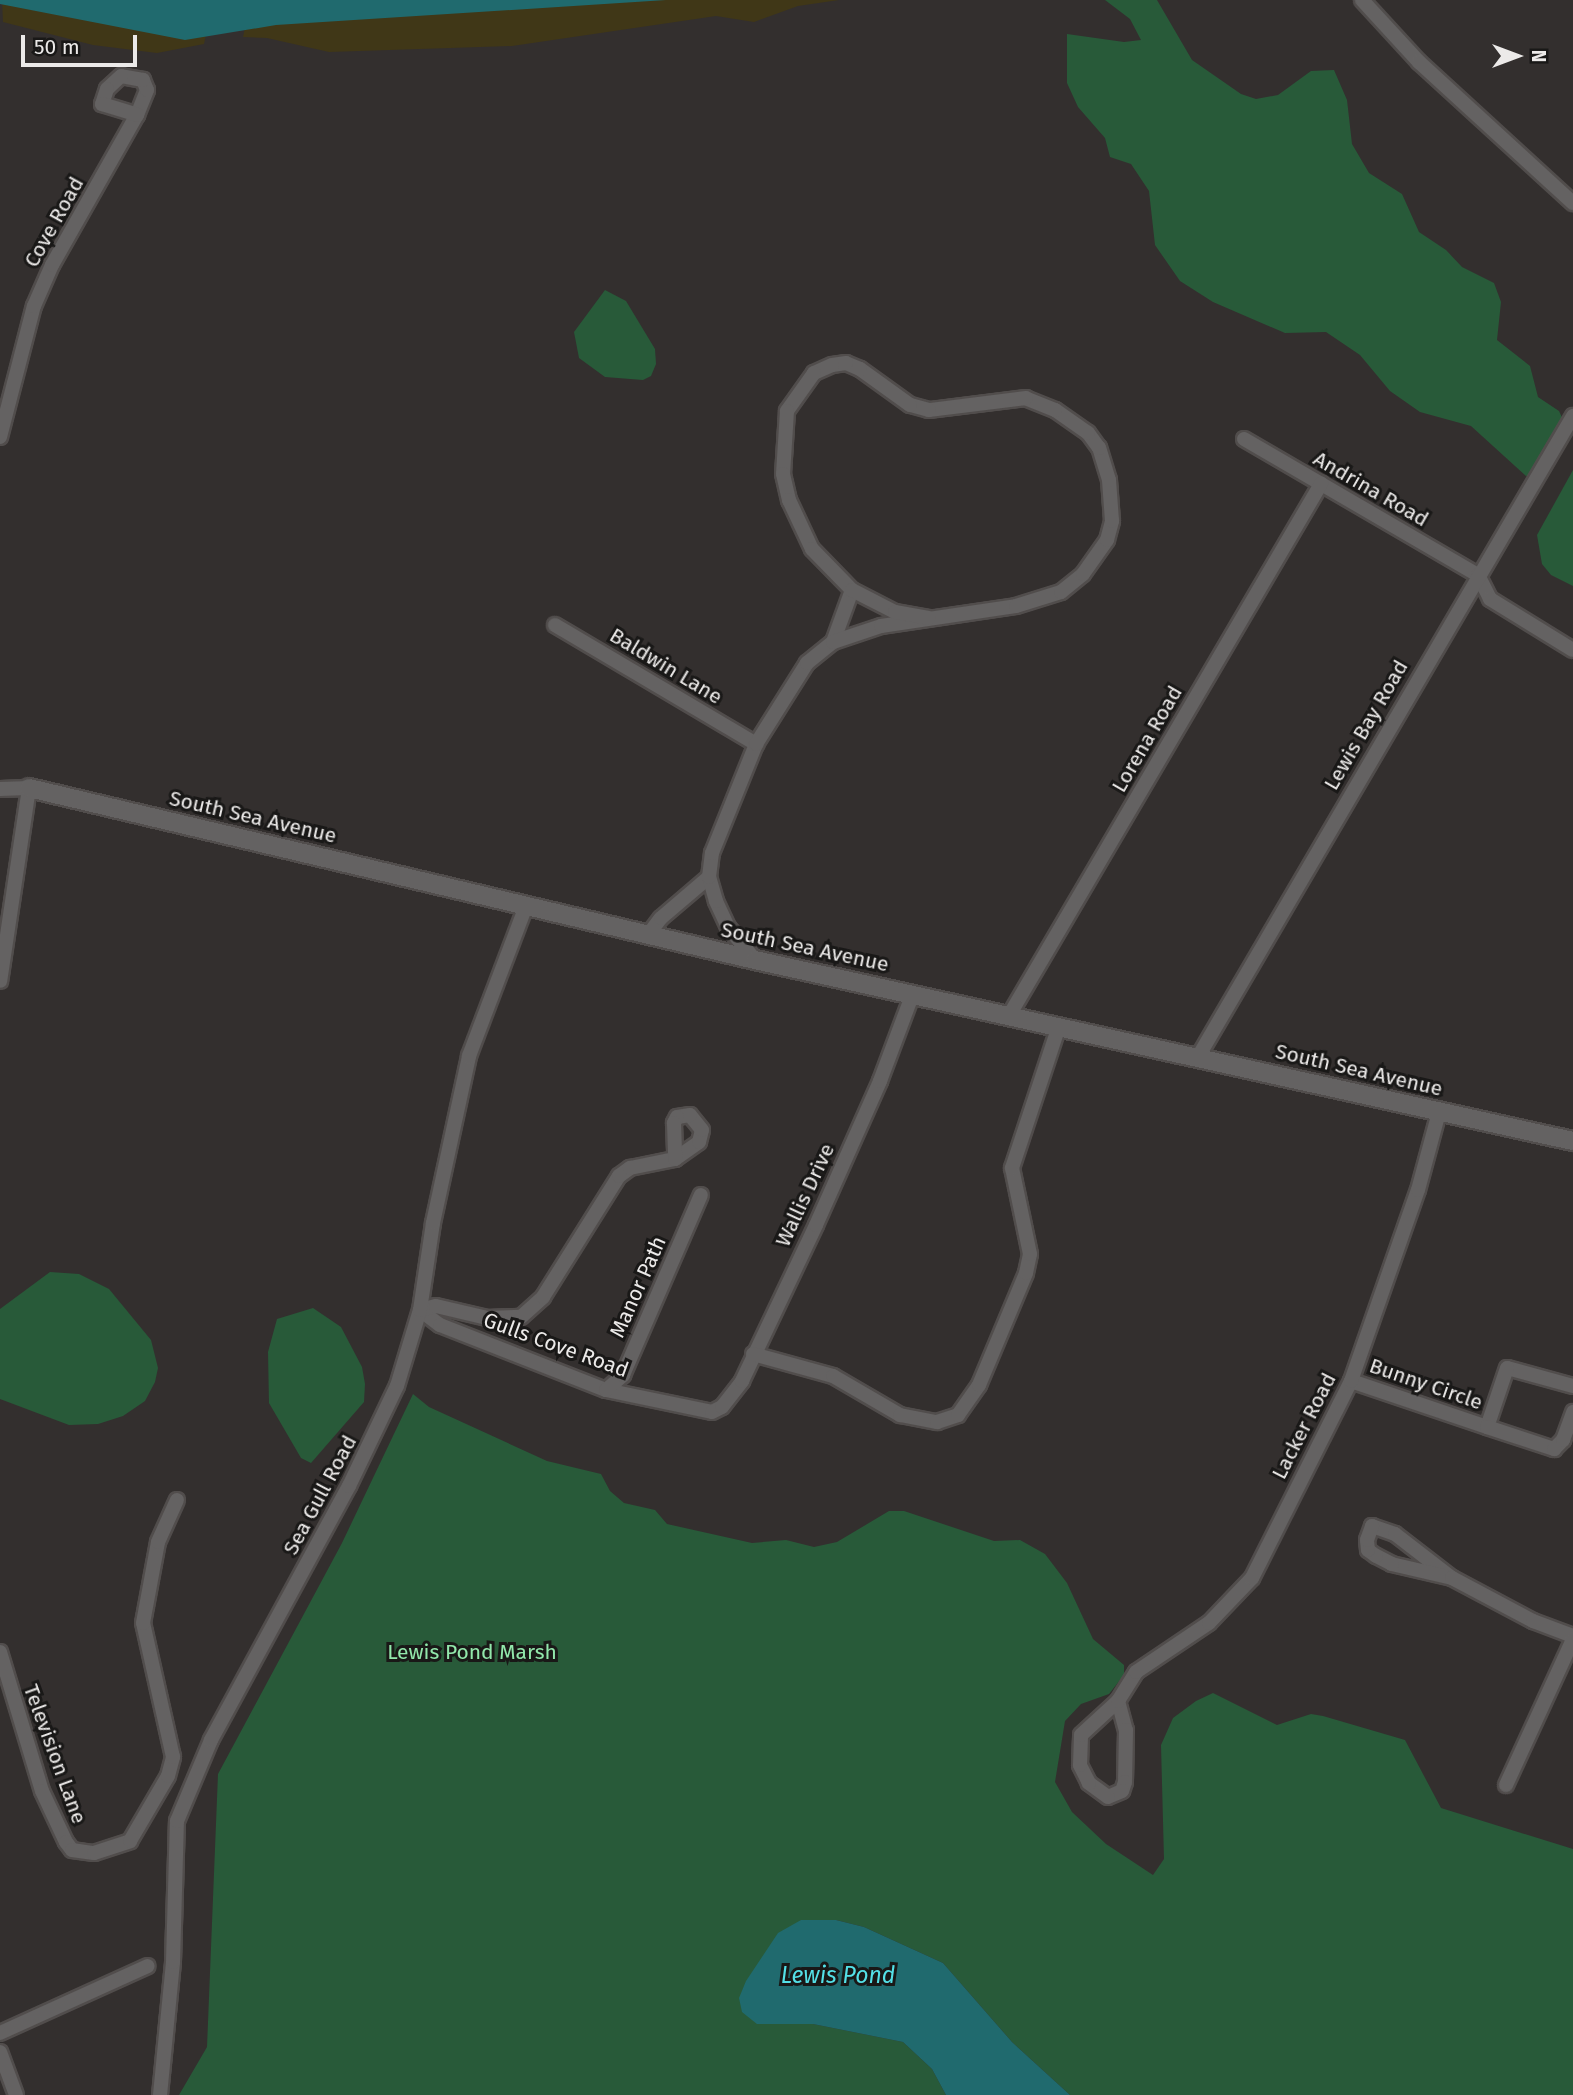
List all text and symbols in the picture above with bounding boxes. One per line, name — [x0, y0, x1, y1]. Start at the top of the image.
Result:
scale bar — [24, 21, 140, 65]
north arrow — [1482, 21, 1552, 91]
text: 50 m — [34, 34, 80, 60]
text: N — [1527, 50, 1550, 62]
street label: Cove Road — [19, 173, 89, 271]
street label: Andrina Road — [1309, 446, 1433, 532]
street label: Baldwin Lane — [605, 623, 727, 709]
street label: Lewis Bay Road — [1319, 656, 1413, 794]
street label: Lorena Road — [1106, 681, 1188, 797]
street label: South Sea Avenue — [167, 786, 339, 848]
street label: South Sea Avenue — [719, 917, 891, 977]
street label: South Sea Avenue — [1273, 1039, 1445, 1101]
street label: Wallis Drive — [770, 1139, 840, 1251]
street label: Manor Path — [604, 1232, 672, 1342]
street label: Gulls Cove Road — [480, 1307, 632, 1383]
street label: Bunny Circle — [1366, 1353, 1486, 1415]
street label: Lacker Road — [1266, 1369, 1342, 1483]
street label: Sea Gull Road — [278, 1431, 362, 1559]
park label: Lewis Pond Marsh — [387, 1639, 557, 1665]
street label: Television Lane — [18, 1681, 92, 1827]
water label: Lewis Pond — [781, 1961, 895, 1989]

